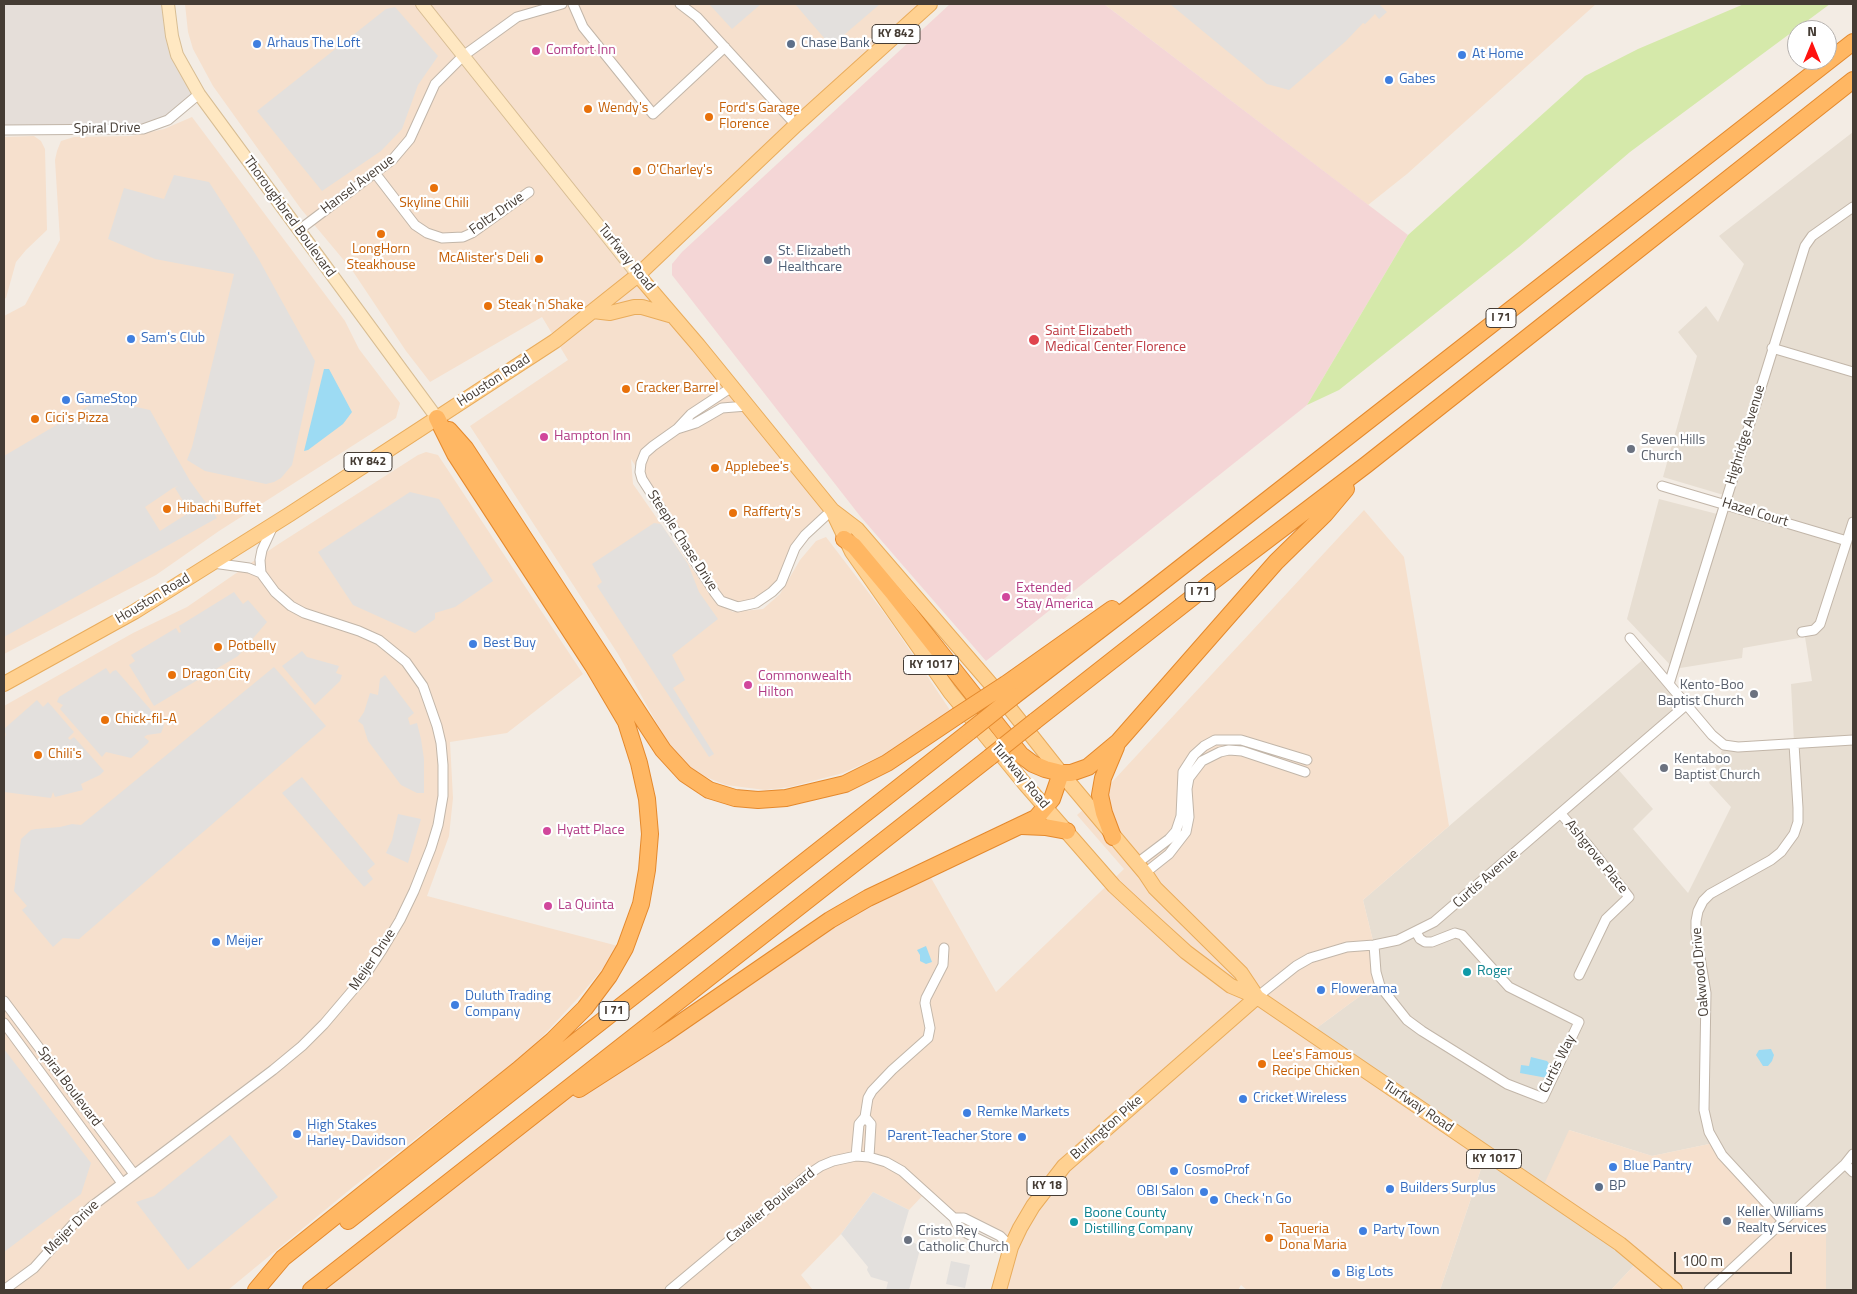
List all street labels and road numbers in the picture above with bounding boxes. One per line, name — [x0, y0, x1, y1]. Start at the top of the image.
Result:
road number: KY 842 — [872, 24, 920, 44]
street label: Spiral Drive — [73, 120, 141, 138]
street label: Hansel Avenue — [318, 152, 398, 218]
street label: Thoroughbred Boulevard — [239, 153, 339, 281]
street label: Foltz Drive — [466, 189, 528, 239]
street label: Turfway Road — [594, 221, 658, 295]
road number: I 71 — [1486, 308, 1516, 328]
street label: Houston Road — [454, 351, 534, 411]
street label: Highridge Avenue — [1723, 383, 1769, 487]
road number: KY 842 — [344, 452, 392, 472]
street label: Steeple Chase Drive — [643, 487, 721, 595]
street label: Hazel Court — [1720, 495, 1790, 531]
street label: Houston Road — [113, 570, 193, 628]
road number: I 71 — [1185, 582, 1215, 602]
road number: KY 1017 — [904, 656, 958, 674]
street label: Turfway Road — [988, 740, 1052, 812]
street label: Ashgrove Place — [1561, 817, 1631, 897]
street label: Curtis Avenue — [1450, 846, 1522, 912]
street label: Meijer Drive — [346, 926, 400, 994]
street label: Oakwood Drive — [1689, 927, 1713, 1017]
road number: I 71 — [599, 1001, 629, 1020]
street label: Curtis Way — [1536, 1032, 1580, 1096]
street label: Spiral Boulevard — [34, 1044, 104, 1130]
street label: Turfway Road — [1380, 1077, 1456, 1137]
street label: Burlington Pike — [1068, 1092, 1146, 1164]
road number: KY 1017 — [1466, 1150, 1522, 1168]
street label: Cavalier Boulevard — [723, 1165, 819, 1247]
road number: KY 18 — [1027, 1176, 1067, 1196]
street label: Meijer Drive — [41, 1197, 103, 1259]

